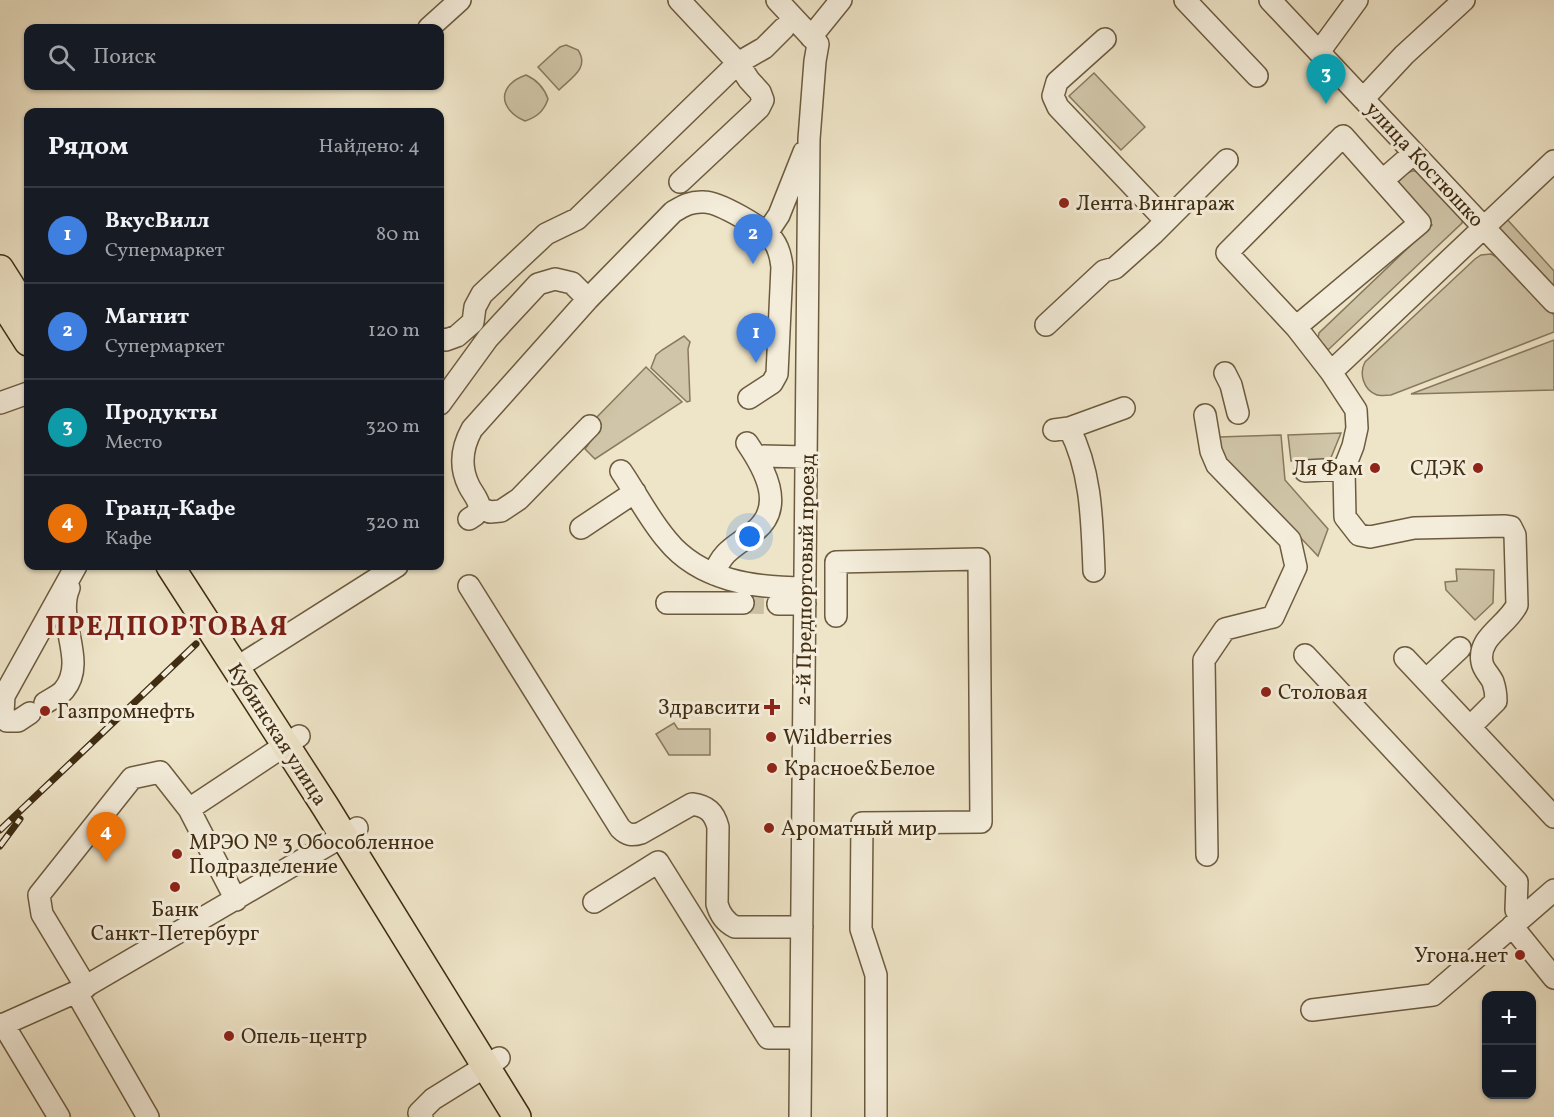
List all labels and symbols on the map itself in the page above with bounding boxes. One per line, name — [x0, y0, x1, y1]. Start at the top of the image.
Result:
pin: 3 — [1306, 54, 1346, 104]
street label: улица Костюшко — [1358, 96, 1490, 234]
place label: Лента Вингараж — [1076, 190, 1235, 219]
marker: Лента Вингараж — [1057, 196, 1071, 210]
pin: 2 — [734, 214, 772, 264]
pin: 1 — [736, 314, 776, 363]
street label: 2-й Предпортовый проезд — [790, 454, 823, 706]
place label: Ля Фам — [1292, 455, 1363, 484]
place label: СДЭК — [1410, 455, 1466, 484]
marker: Ля Фам — [1368, 461, 1382, 475]
marker: СДЭК — [1471, 461, 1485, 475]
your location — [735, 522, 764, 551]
district label: ПРЕДПОРТОВАЯ — [45, 609, 289, 647]
street label: Кубинская улица — [220, 658, 334, 812]
place label: Столовая — [1278, 679, 1367, 708]
marker: Столовая — [1259, 685, 1273, 699]
place label: Здравсити — [658, 694, 760, 723]
place label: Газпромнефть — [57, 698, 195, 727]
marker: Здравсити — [765, 700, 779, 714]
marker: Газпромнефть — [38, 704, 52, 718]
place label: Wildberries — [783, 724, 892, 753]
marker: Wildberries — [764, 730, 778, 744]
place label: Красное&Белое — [784, 755, 935, 784]
marker: Красное&Белое — [765, 761, 779, 775]
pin: 4 — [86, 812, 126, 862]
place label: Ароматный мир — [781, 815, 937, 844]
marker: Ароматный мир — [762, 821, 776, 835]
place label: МРЭО № 3 Обособленное Подразделение — [189, 829, 434, 882]
marker: МРЭО № 3 Обособленное Подразделение — [170, 847, 184, 861]
marker: Банк Санкт-Петербург — [168, 880, 182, 894]
place label: Банк Санкт-Петербург — [91, 896, 259, 949]
place label: Угона.нет — [1414, 942, 1508, 971]
marker: Угона.нет — [1513, 948, 1527, 962]
place label: Опель-центр — [241, 1023, 367, 1052]
marker: Опель-центр — [222, 1029, 236, 1043]

